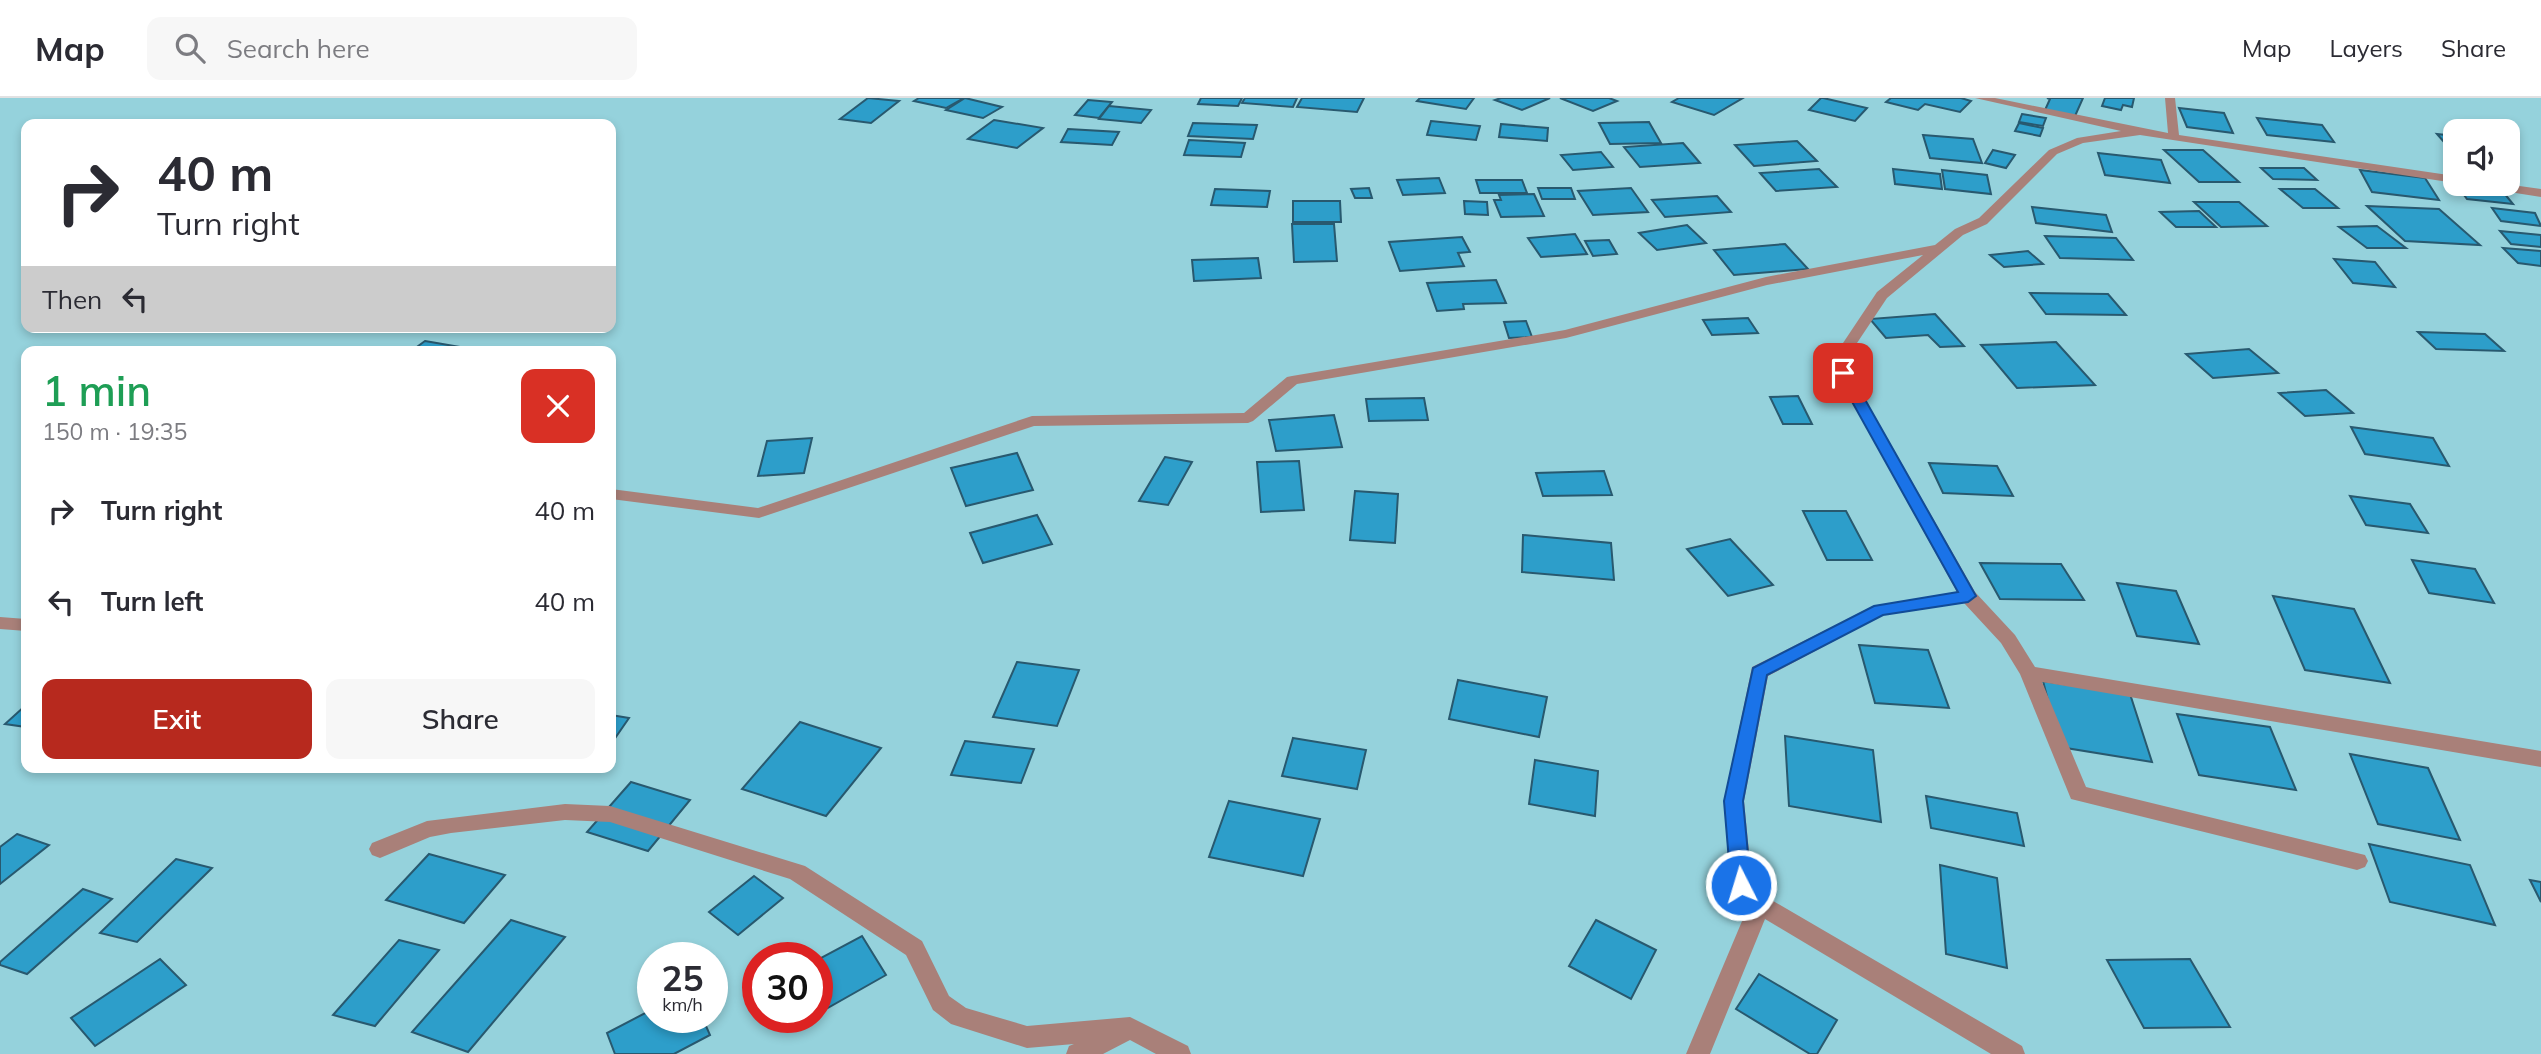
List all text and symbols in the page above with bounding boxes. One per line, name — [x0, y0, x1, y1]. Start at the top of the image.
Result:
search box — [147, 17, 637, 80]
text: Map — [35, 28, 105, 69]
icon: search — [171, 29, 209, 67]
text: Search here — [227, 32, 370, 65]
text: Map — [2242, 33, 2291, 63]
text: Layers — [2329, 33, 2403, 63]
text: Share — [2441, 33, 2506, 63]
map controls — [2443, 119, 2520, 196]
button: sound — [2443, 119, 2520, 196]
text: 40 m — [157, 142, 273, 203]
icon: right — [42, 147, 133, 238]
text: Turn right — [157, 203, 300, 243]
icon: left — [116, 280, 154, 318]
text: Then — [42, 283, 102, 316]
pin — [1813, 343, 1873, 403]
icon: arrive — [1824, 354, 1862, 392]
text: 1 min — [42, 364, 151, 417]
button: close — [521, 369, 595, 443]
text: 150 m · 19:35 — [42, 417, 187, 446]
icon: right — [42, 492, 80, 530]
text: Turn right — [101, 494, 222, 527]
text: 40 m — [534, 494, 595, 527]
icon: left — [42, 583, 80, 621]
text: Turn left — [101, 585, 203, 618]
text: 40 m — [534, 585, 595, 618]
button: Exit — [42, 679, 312, 759]
button: Share — [326, 679, 595, 759]
position arrow — [1704, 848, 1778, 922]
speed limit sign: 30 — [742, 942, 833, 1033]
text: 25 — [661, 956, 704, 1000]
text: km/h — [662, 993, 703, 1016]

